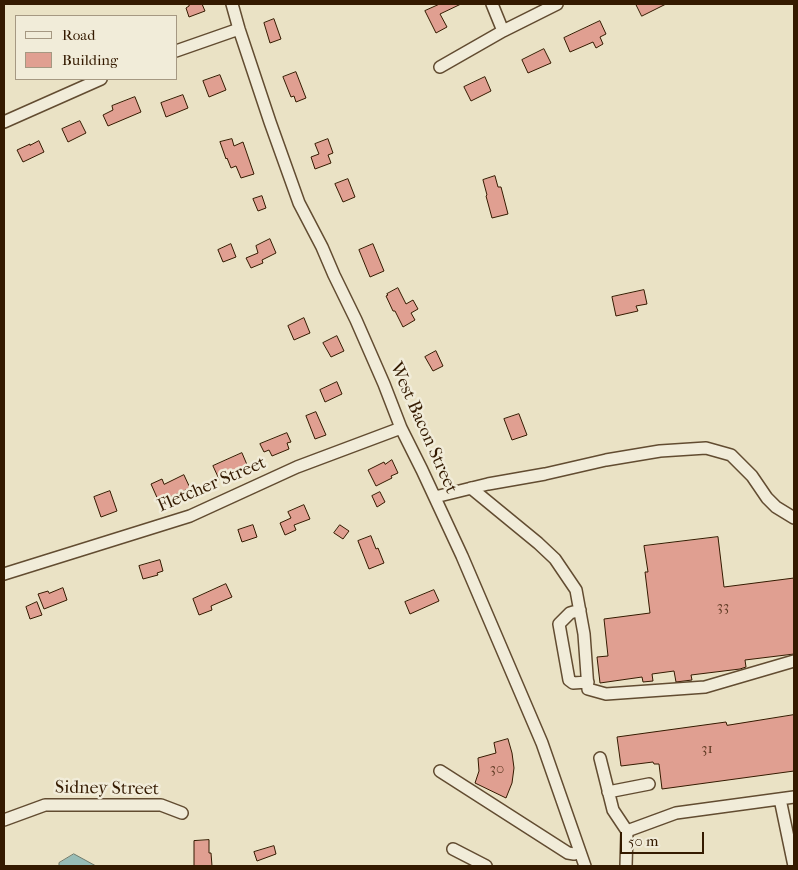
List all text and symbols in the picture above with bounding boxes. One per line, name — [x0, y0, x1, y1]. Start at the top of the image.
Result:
legend — [15, 15, 178, 80]
text: Road — [62, 26, 95, 44]
text: Building — [62, 51, 118, 69]
street label: West Bacon Street — [384, 359, 462, 497]
street label: Fletcher Street — [154, 452, 270, 518]
house number: 33 — [717, 598, 729, 616]
house number: 31 — [701, 740, 713, 758]
house number: 30 — [490, 760, 504, 778]
street label: Sidney Street — [55, 777, 159, 801]
scale bar — [623, 822, 707, 854]
text: 50 m — [628, 832, 658, 850]

